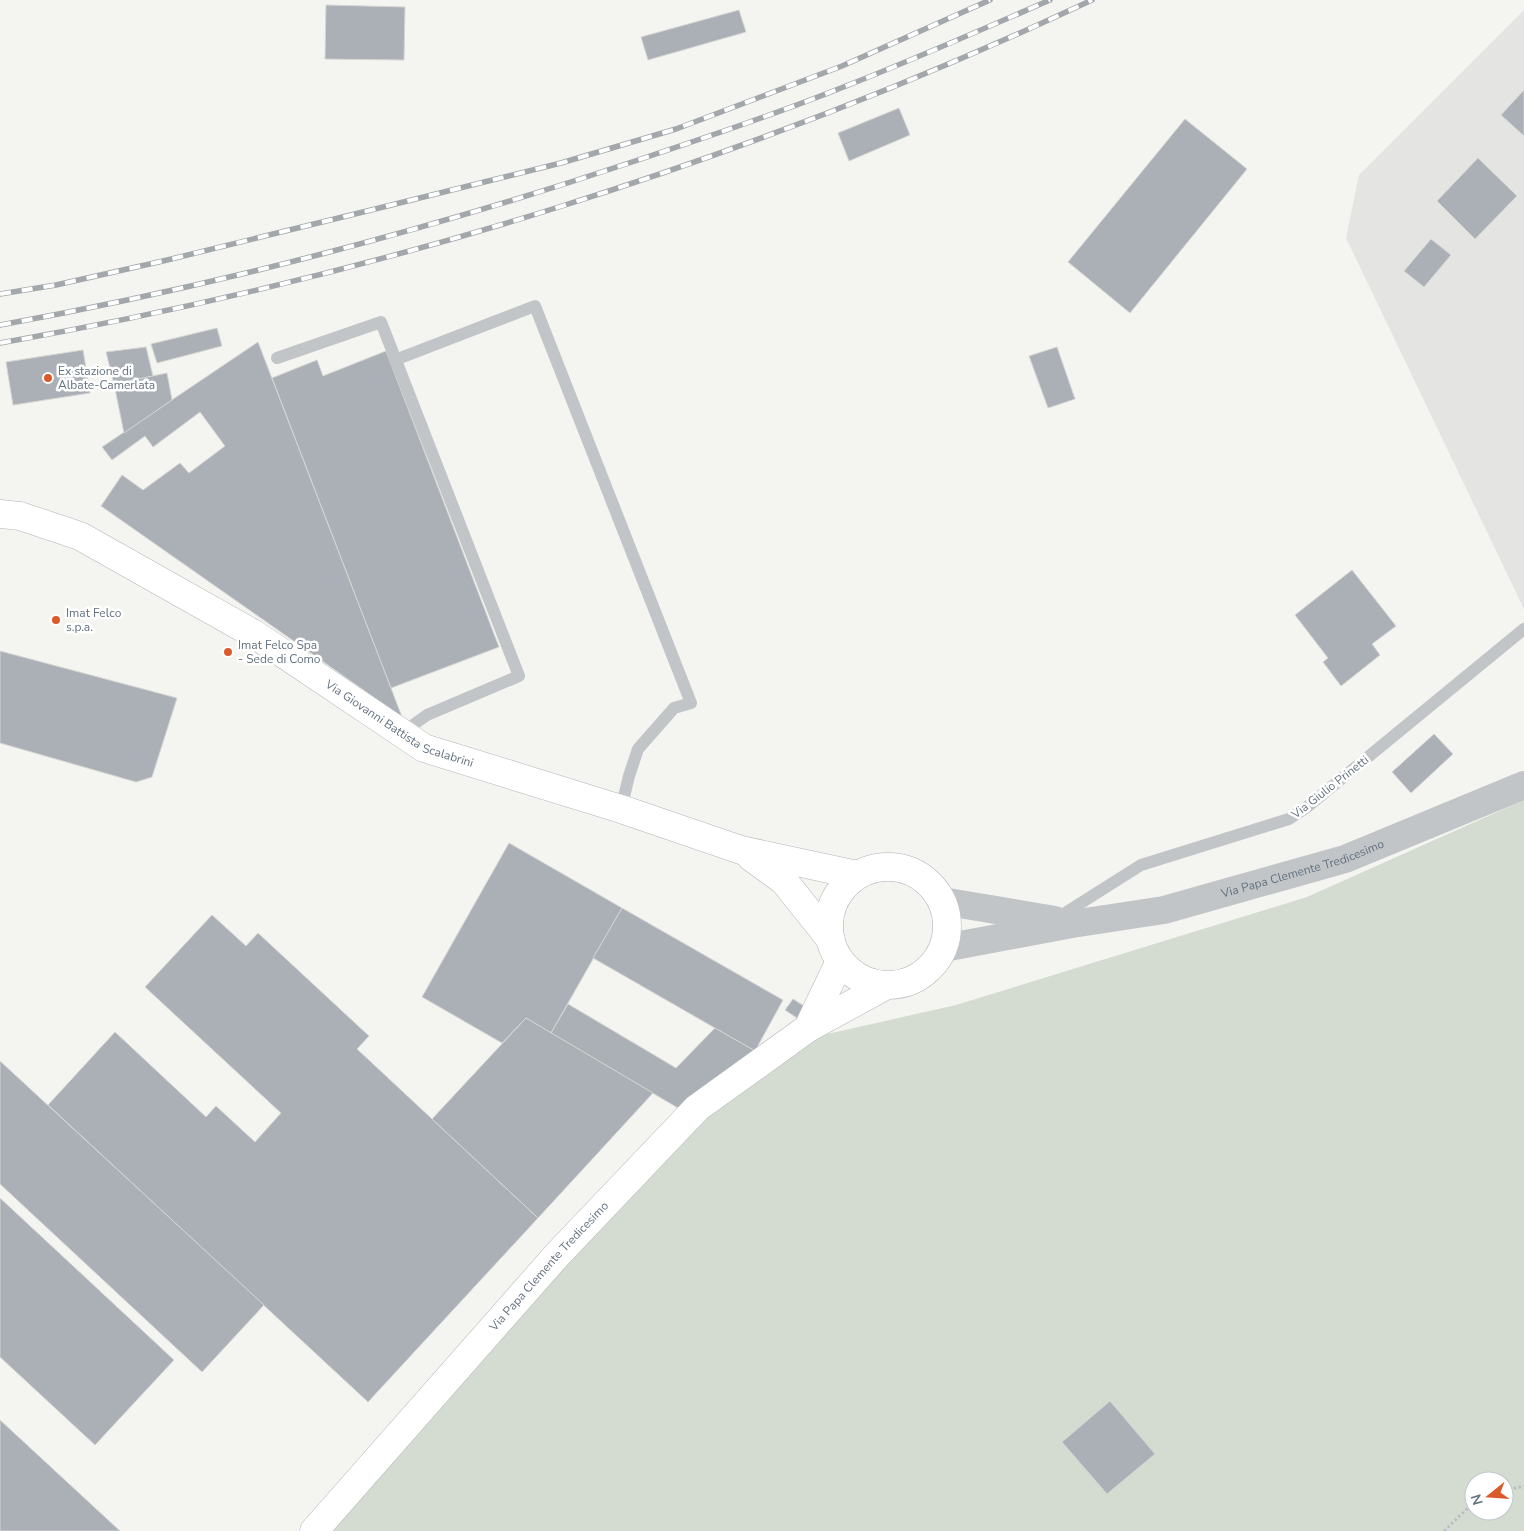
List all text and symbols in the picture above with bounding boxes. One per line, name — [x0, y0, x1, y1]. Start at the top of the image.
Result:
place label: Ex stazione di Albate-Camerlata — [58, 363, 155, 393]
marker: Ex stazione di Albate-Camerlata — [42, 372, 54, 384]
place label: Imat Felco s.p.a. — [66, 605, 122, 635]
marker: Imat Felco s.p.a. — [50, 614, 62, 626]
place label: Imat Felco Spa - Sede di Como — [238, 637, 321, 667]
marker: Imat Felco Spa - Sede di Como — [222, 646, 234, 658]
street label: Via Giovanni Battista Scalabrini — [322, 676, 476, 771]
street label: Via Giulio Prinetti — [1287, 752, 1372, 823]
street label: Via Papa Clemente Tredicesimo — [1218, 836, 1387, 902]
street label: Via Papa Clemente Tredicesimo — [485, 1198, 612, 1335]
north arrow — [1464, 1471, 1514, 1521]
text: N — [1466, 1492, 1488, 1507]

